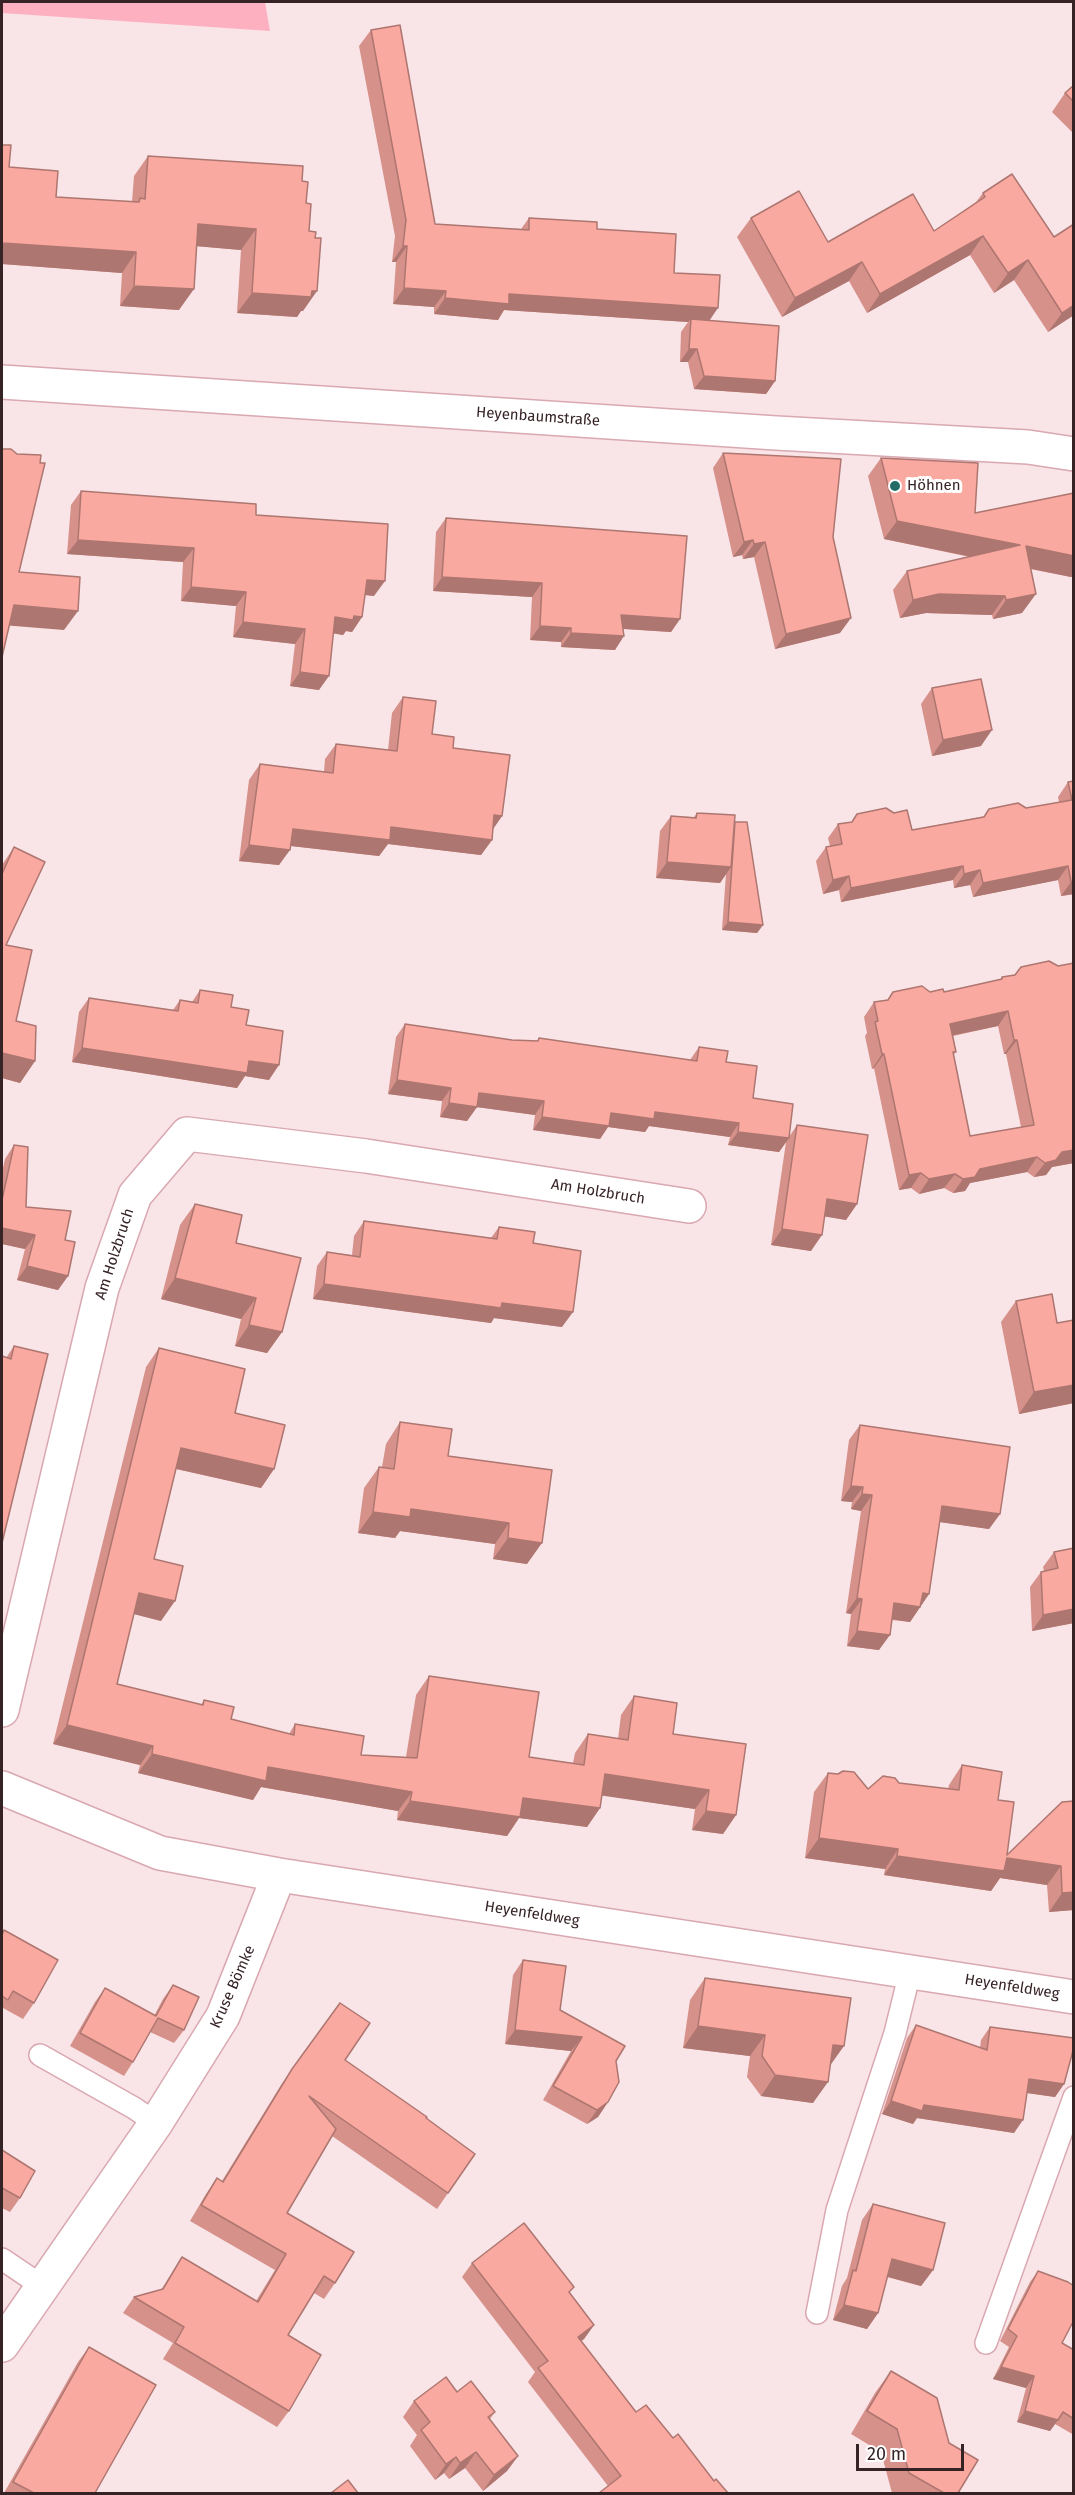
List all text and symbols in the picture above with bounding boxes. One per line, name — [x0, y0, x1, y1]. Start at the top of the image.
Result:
street label: Heyenbaumstraße — [476, 404, 600, 430]
place label: Höhnen — [907, 477, 961, 495]
marker: Höhnen — [888, 479, 902, 493]
street label: Am Holzbruch — [550, 1176, 646, 1208]
street label: Am Holzbruch — [92, 1206, 138, 1302]
street label: Heyenfeldweg — [483, 1898, 581, 1930]
street label: Kruse Bömke — [207, 1943, 259, 2031]
street label: Heyenfeldweg — [963, 1971, 1061, 2003]
scale bar — [859, 2432, 967, 2470]
text: 20 m — [867, 2443, 906, 2465]

